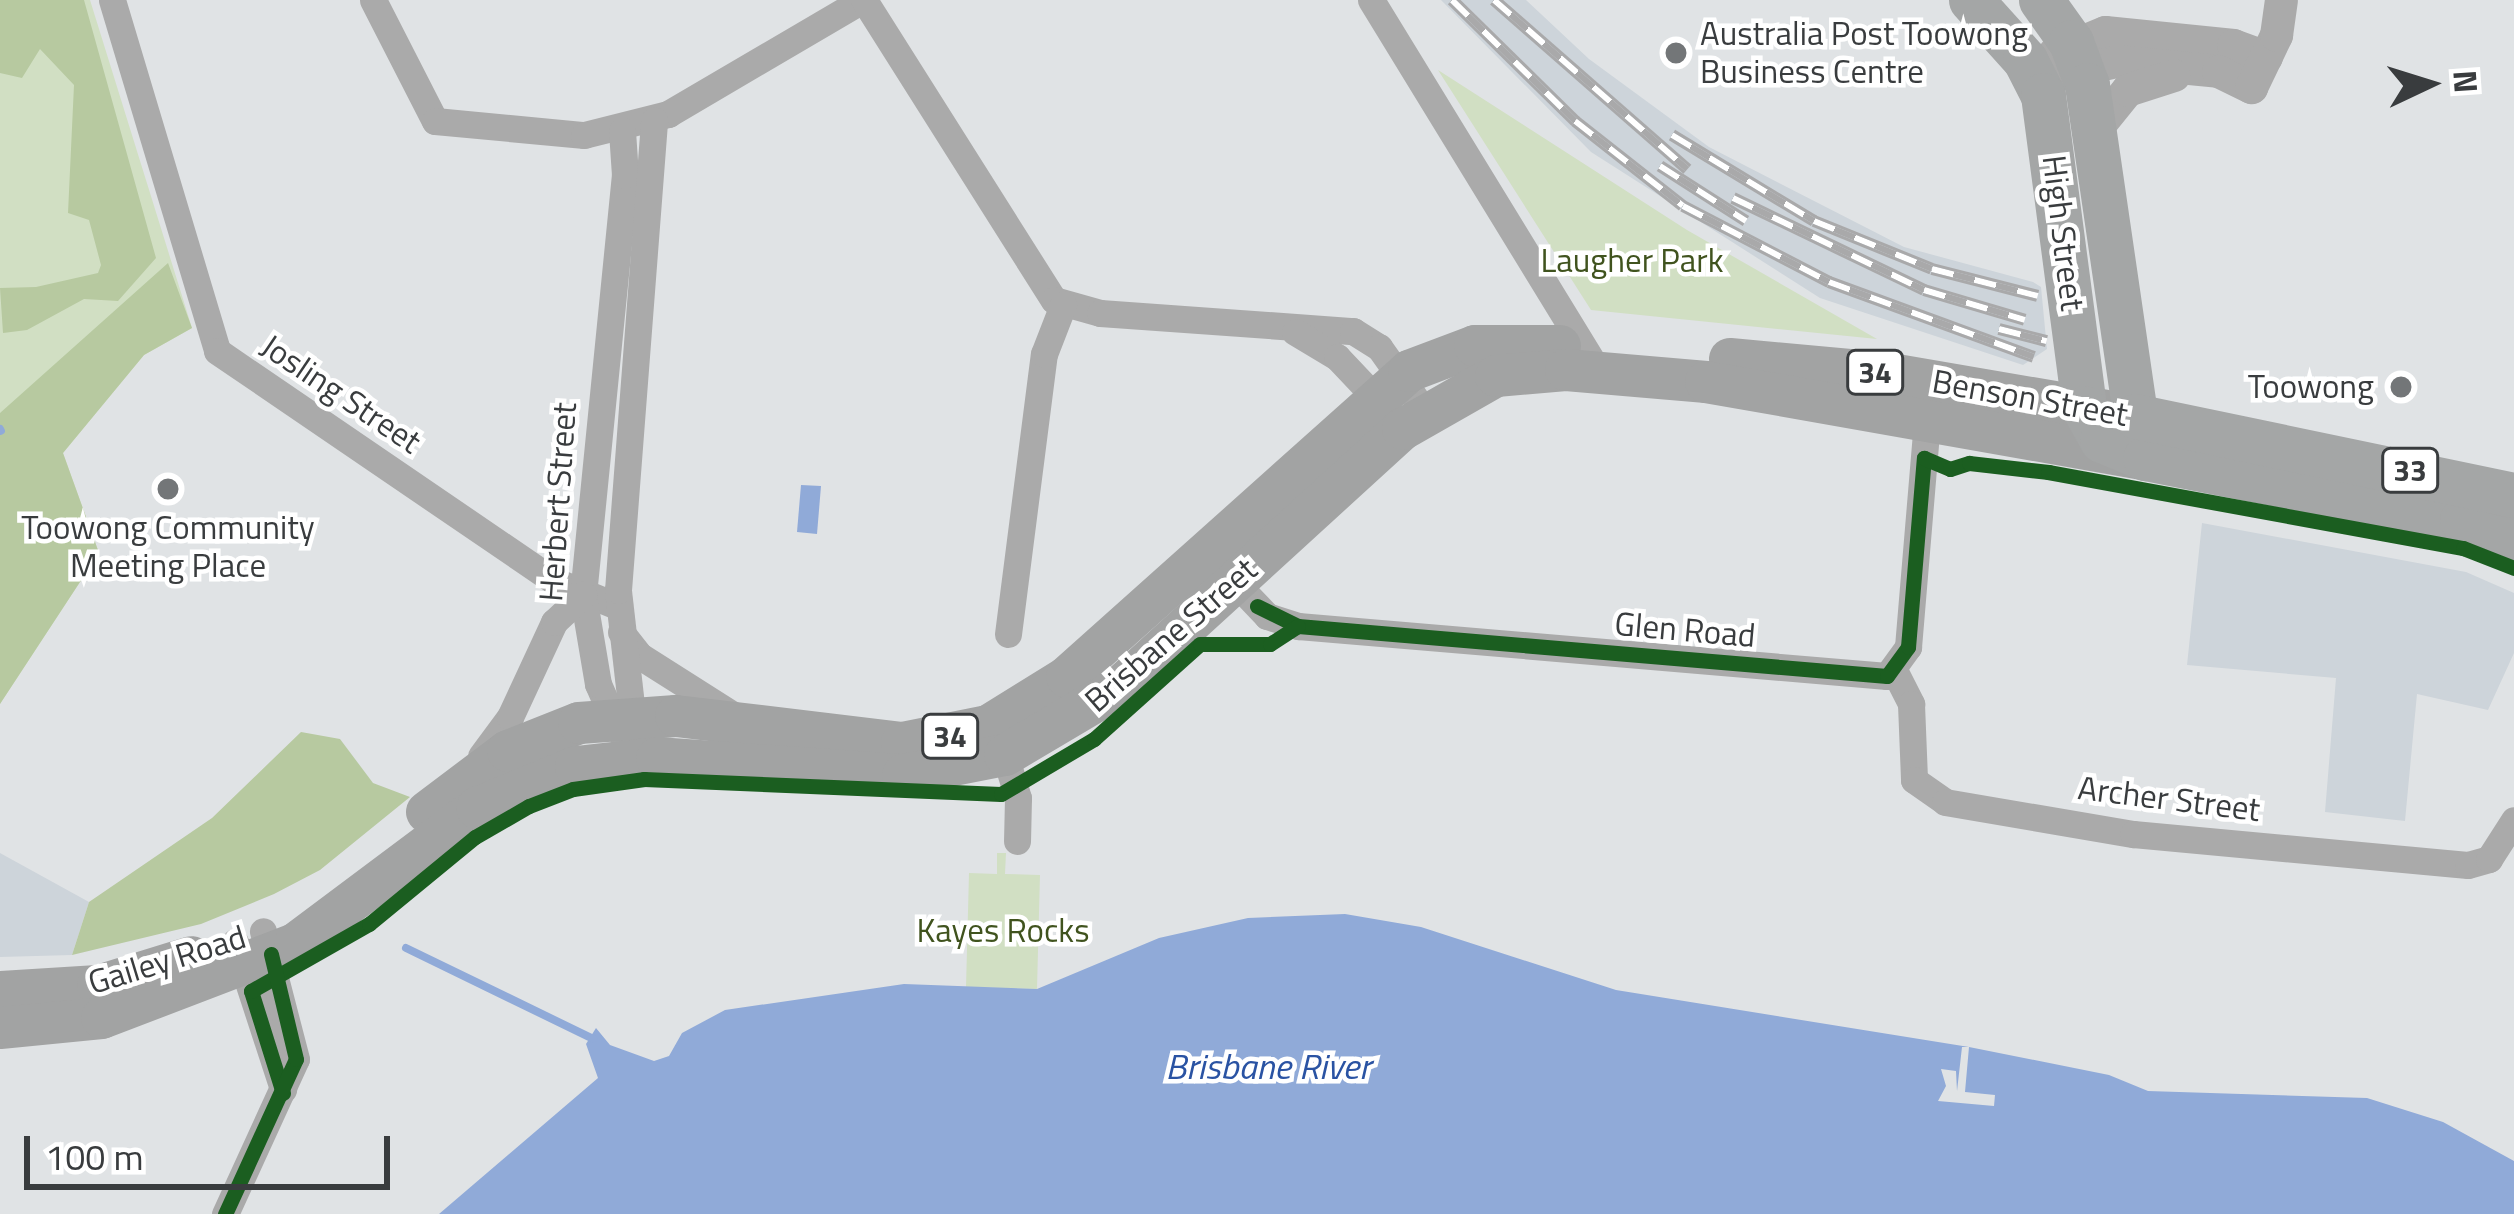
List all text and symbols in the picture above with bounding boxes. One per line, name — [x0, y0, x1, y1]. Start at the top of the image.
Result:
place label: Australia Post Toowong Business Centre — [1700, 14, 2028, 92]
north arrow — [2370, 24, 2490, 144]
marker: Australia Post Toowong Business Centre — [1663, 40, 1689, 66]
text: N — [2440, 68, 2492, 95]
street label: High Street — [2034, 153, 2092, 313]
park label: Laugher Park — [1540, 241, 1724, 281]
street label: Josling Street — [254, 326, 428, 462]
road number: 34 — [1845, 348, 1905, 396]
street label: Benson Street — [1929, 361, 2131, 435]
place label: Toowong — [2248, 367, 2374, 407]
marker: Toowong — [2385, 371, 2417, 403]
street label: Herbert Street — [531, 401, 585, 603]
road number: 33 — [2380, 446, 2440, 494]
marker: Toowong Community Meeting Place — [155, 476, 181, 502]
place label: Toowong Community Meeting Place — [21, 508, 315, 586]
street label: Brisbane Street — [1077, 550, 1265, 720]
street label: Glen Road — [1613, 604, 1757, 656]
road number: 34 — [920, 712, 980, 760]
street label: Archer Street — [2076, 768, 2262, 830]
park label: Kayes Rocks — [916, 911, 1090, 951]
street label: Gailey Road — [83, 917, 251, 1003]
water label: Brisbane River — [1165, 1044, 1371, 1088]
scale bar — [30, 1112, 396, 1186]
text: 100 m — [45, 1129, 144, 1184]

